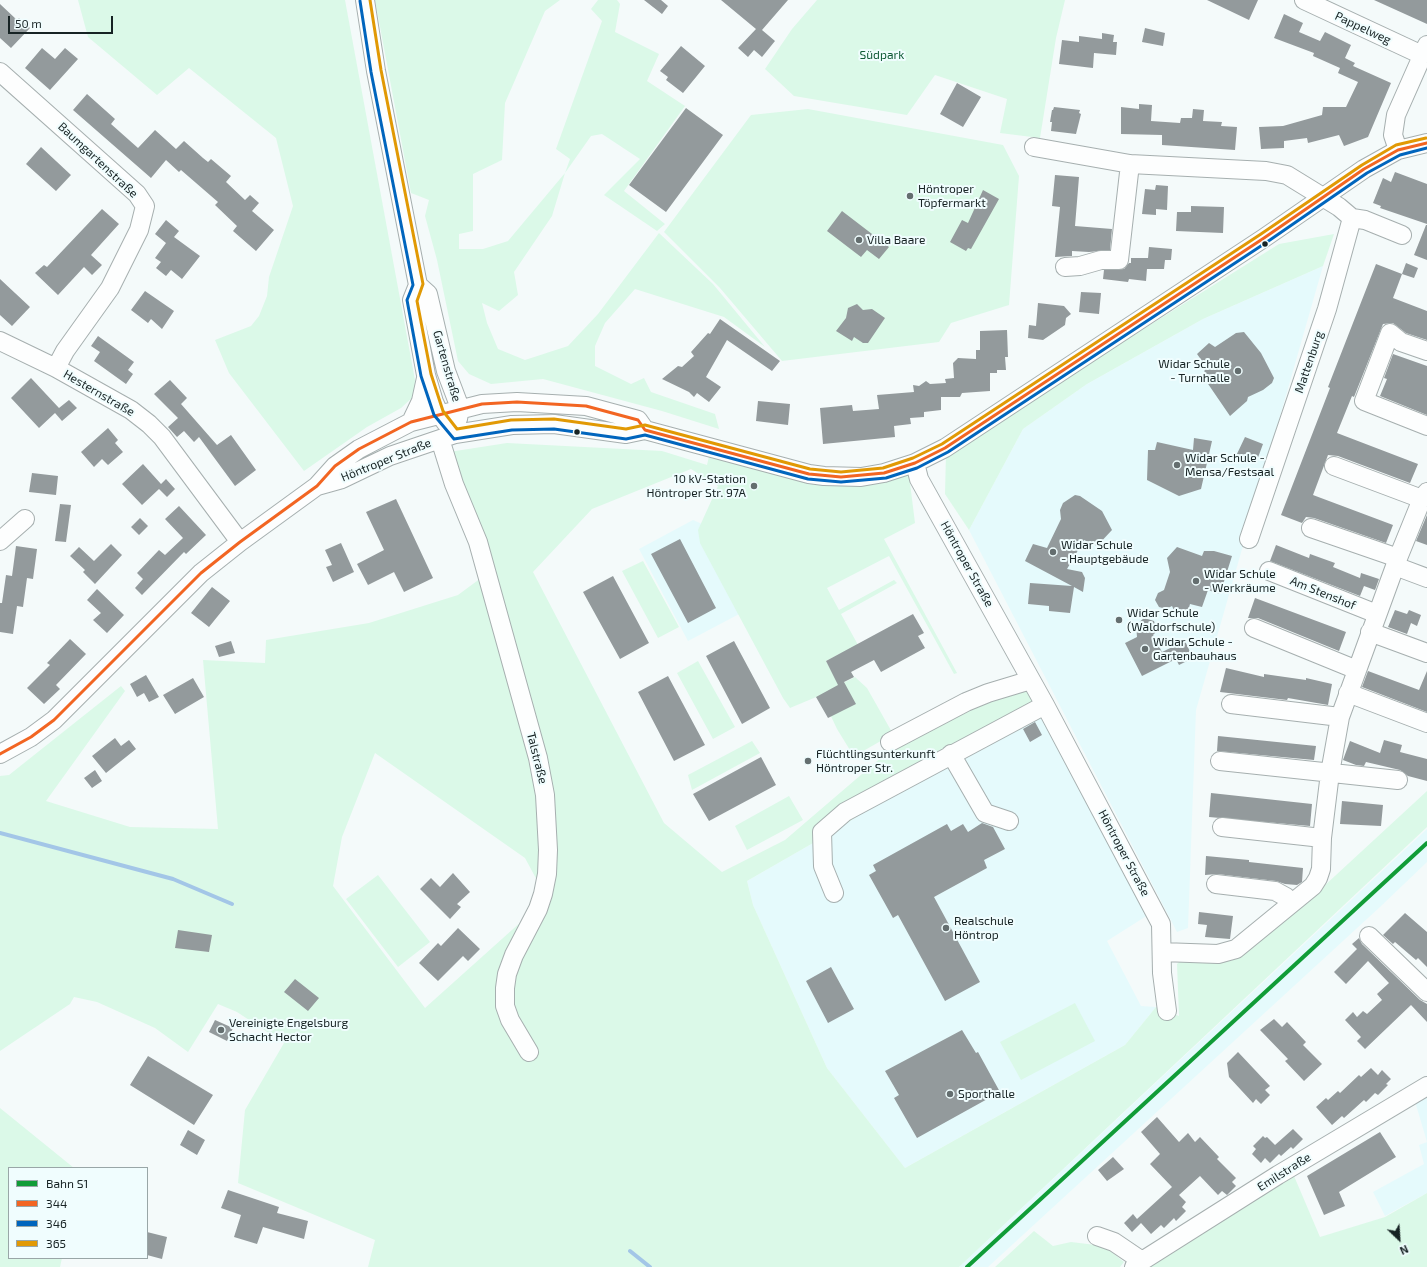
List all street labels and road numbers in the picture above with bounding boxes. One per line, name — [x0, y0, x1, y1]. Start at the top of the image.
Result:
street label: Pappelweg — [1333, 9, 1393, 47]
street label: Baumgartenstraße — [55, 119, 141, 201]
street label: Gartenstraße — [430, 329, 464, 403]
street label: Mattenburg — [1292, 329, 1326, 395]
street label: Hesternstraße — [61, 367, 137, 419]
street label: Höntroper Straße — [339, 435, 433, 485]
street label: Höntroper Straße — [937, 519, 997, 609]
street label: Am Stenshof — [1288, 573, 1358, 613]
street label: Talstraße — [524, 731, 550, 785]
street label: Höntroper Straße — [1095, 807, 1153, 899]
street label: Emilstraße — [1255, 1150, 1313, 1194]

